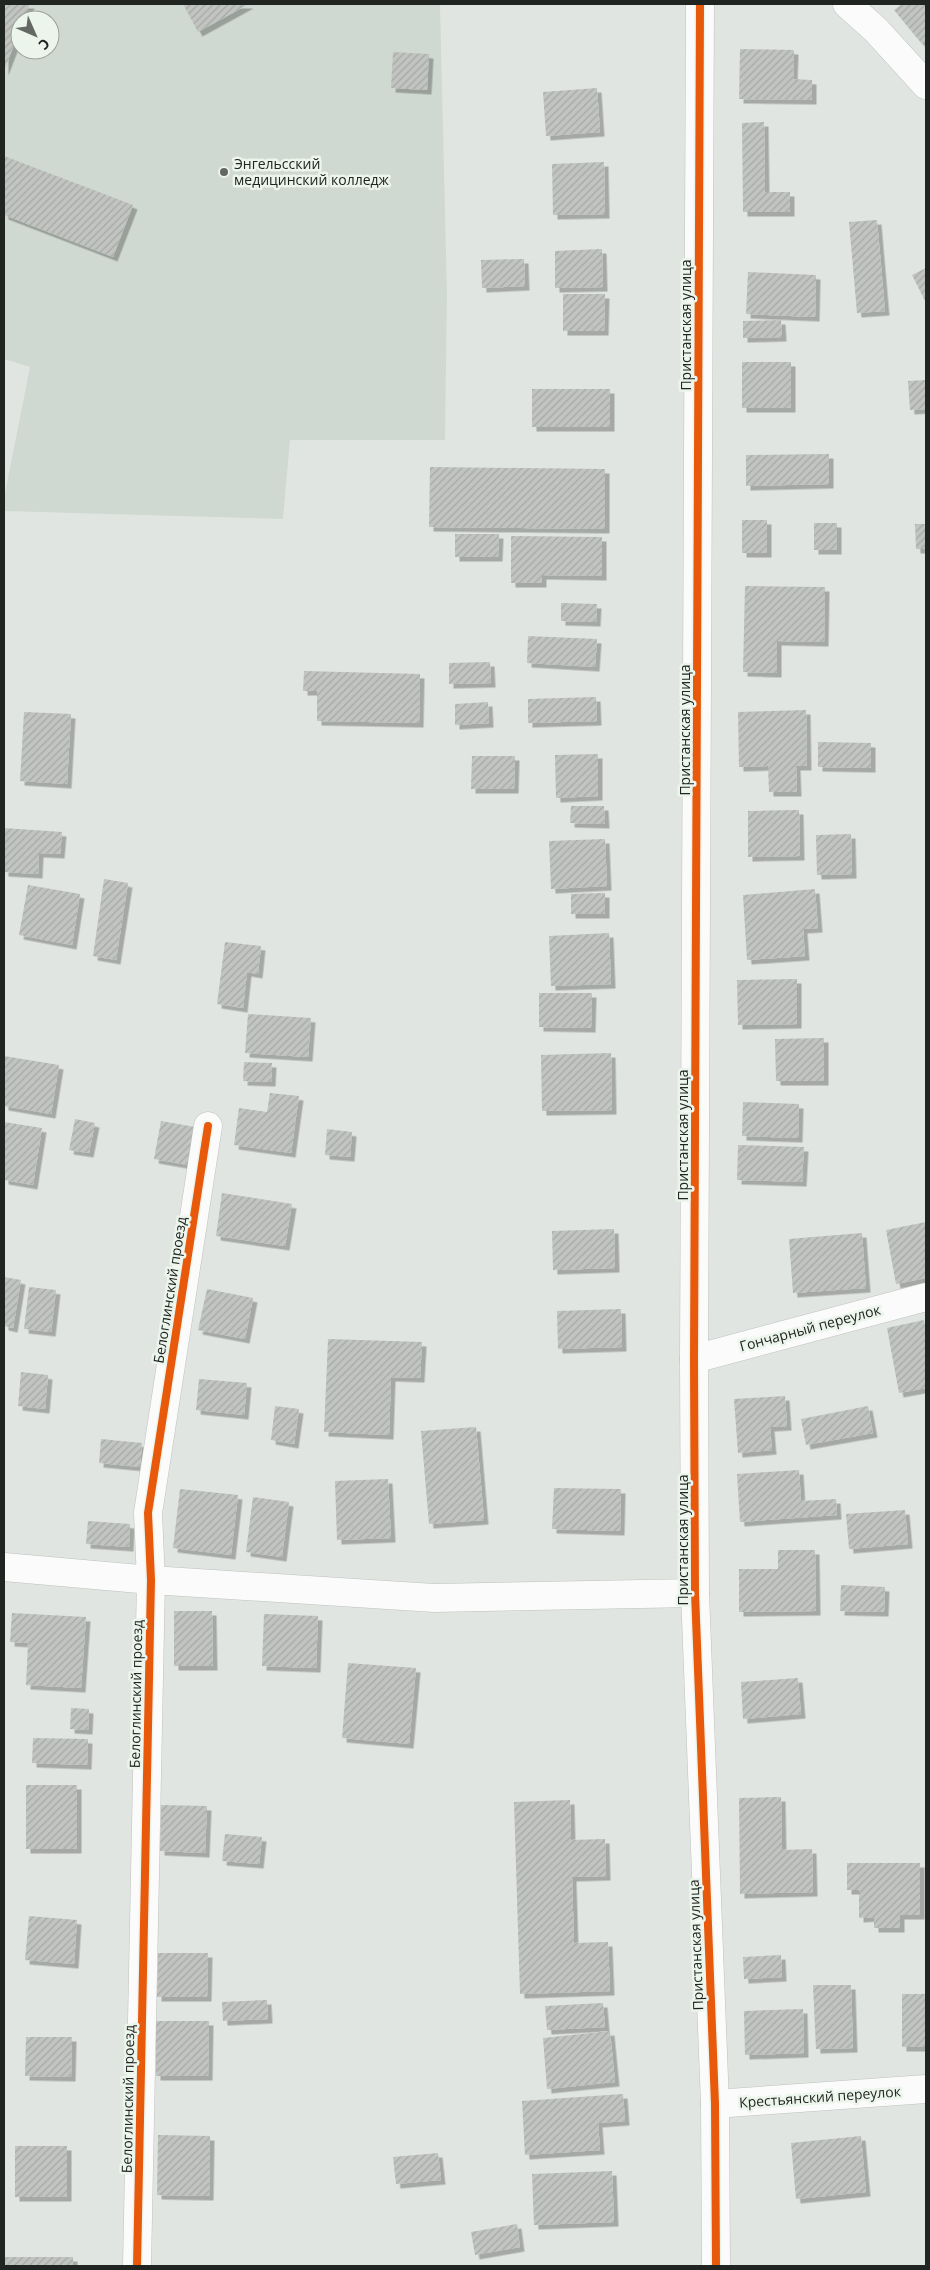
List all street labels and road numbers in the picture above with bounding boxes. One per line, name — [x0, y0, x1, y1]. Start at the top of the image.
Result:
street label: Пристанская улица — [676, 259, 695, 391]
street label: Пристанская улица — [675, 664, 694, 796]
street label: Пристанская улица — [673, 1069, 692, 1201]
street label: Белоглинский проезд — [149, 1215, 190, 1365]
street label: Гончарный переулок — [737, 1299, 883, 1355]
street label: Пристанская улица — [673, 1474, 692, 1606]
street label: Белоглинский проезд — [125, 1620, 146, 1768]
street label: Пристанская улица — [684, 1879, 707, 2011]
street label: Белоглинский проезд — [117, 2025, 138, 2173]
street label: Крестьянский переулок — [738, 2081, 902, 2112]

